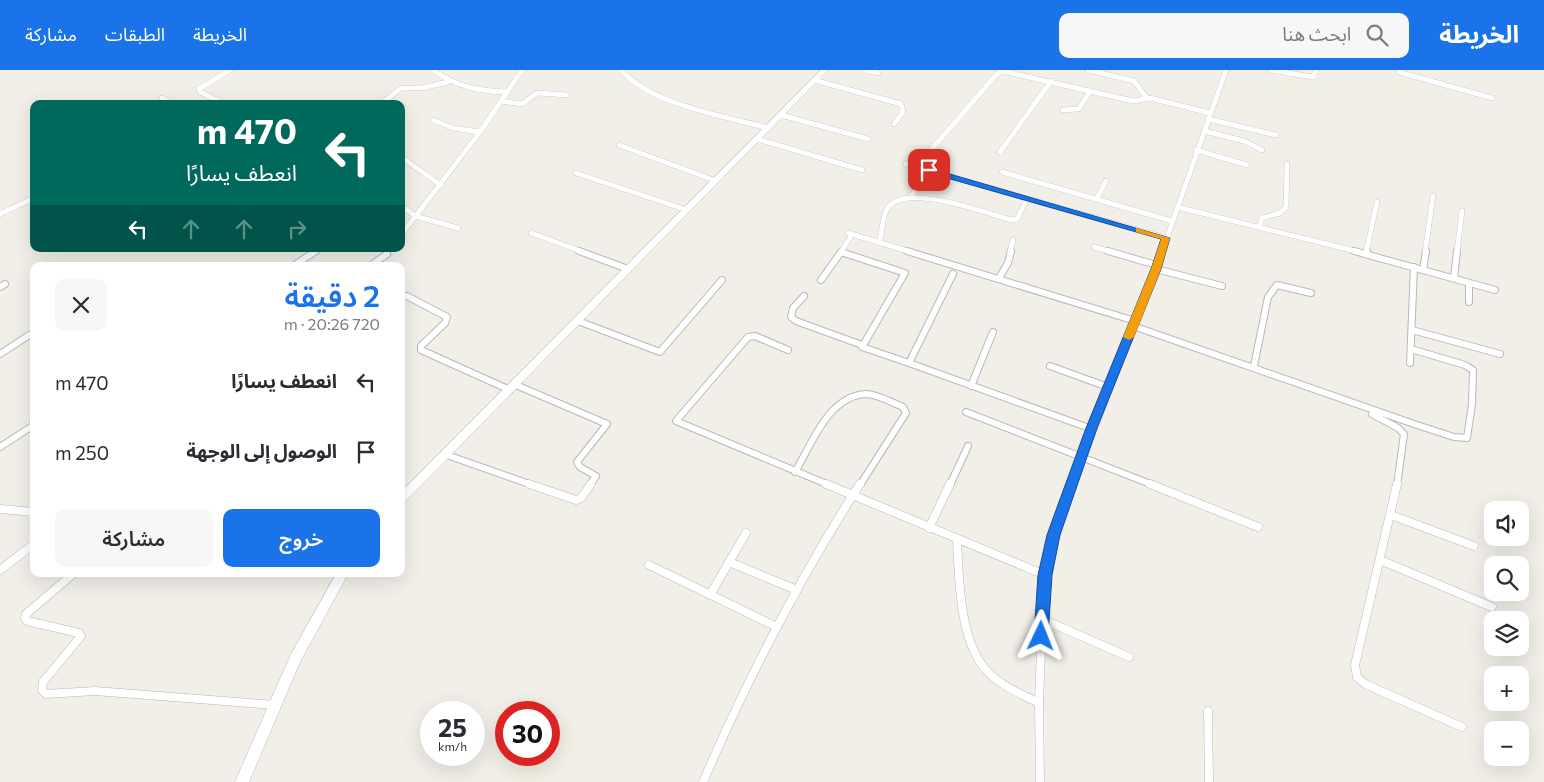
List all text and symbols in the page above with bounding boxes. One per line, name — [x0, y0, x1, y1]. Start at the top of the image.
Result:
search box — [1059, 13, 1409, 58]
text: الخريطة — [1439, 19, 1519, 48]
icon: search — [1363, 21, 1391, 49]
text: ابحث هنا — [1282, 22, 1351, 45]
text: مشاركة — [25, 23, 77, 45]
text: الطبقات — [105, 23, 165, 45]
text: الخريطة — [193, 23, 247, 45]
text: 470 m — [197, 108, 297, 151]
icon: left — [315, 120, 380, 185]
pin — [908, 149, 950, 191]
icon: arrive — [915, 156, 943, 184]
text: انعطف يسارًا — [186, 159, 297, 186]
icon: left — [124, 215, 152, 243]
icon: ahead — [177, 215, 205, 243]
icon: ahead — [230, 215, 258, 243]
icon: right — [283, 215, 311, 243]
text: 2 دقيقة — [285, 276, 380, 313]
button: close — [55, 279, 107, 331]
text: 720 m · 20:26 — [284, 314, 380, 333]
icon: left — [352, 368, 380, 396]
text: انعطف يسارًا — [231, 369, 337, 392]
text: 470 m — [55, 371, 109, 394]
icon: arrive — [352, 438, 380, 466]
text: الوصول إلى الوجهة — [186, 439, 337, 462]
text: 250 m — [55, 441, 109, 464]
map controls — [1484, 501, 1529, 766]
button: sound — [1484, 501, 1529, 546]
button: مشاركة — [55, 509, 213, 567]
button: خروج — [223, 509, 380, 567]
button: search — [1484, 556, 1529, 601]
position arrow — [1014, 609, 1066, 661]
button: layers — [1484, 611, 1529, 656]
button: + — [1484, 666, 1529, 711]
speed limit sign: 30 — [495, 701, 560, 766]
text: 25 — [438, 712, 467, 742]
button: − — [1484, 721, 1529, 766]
text: km/h — [438, 739, 467, 753]

